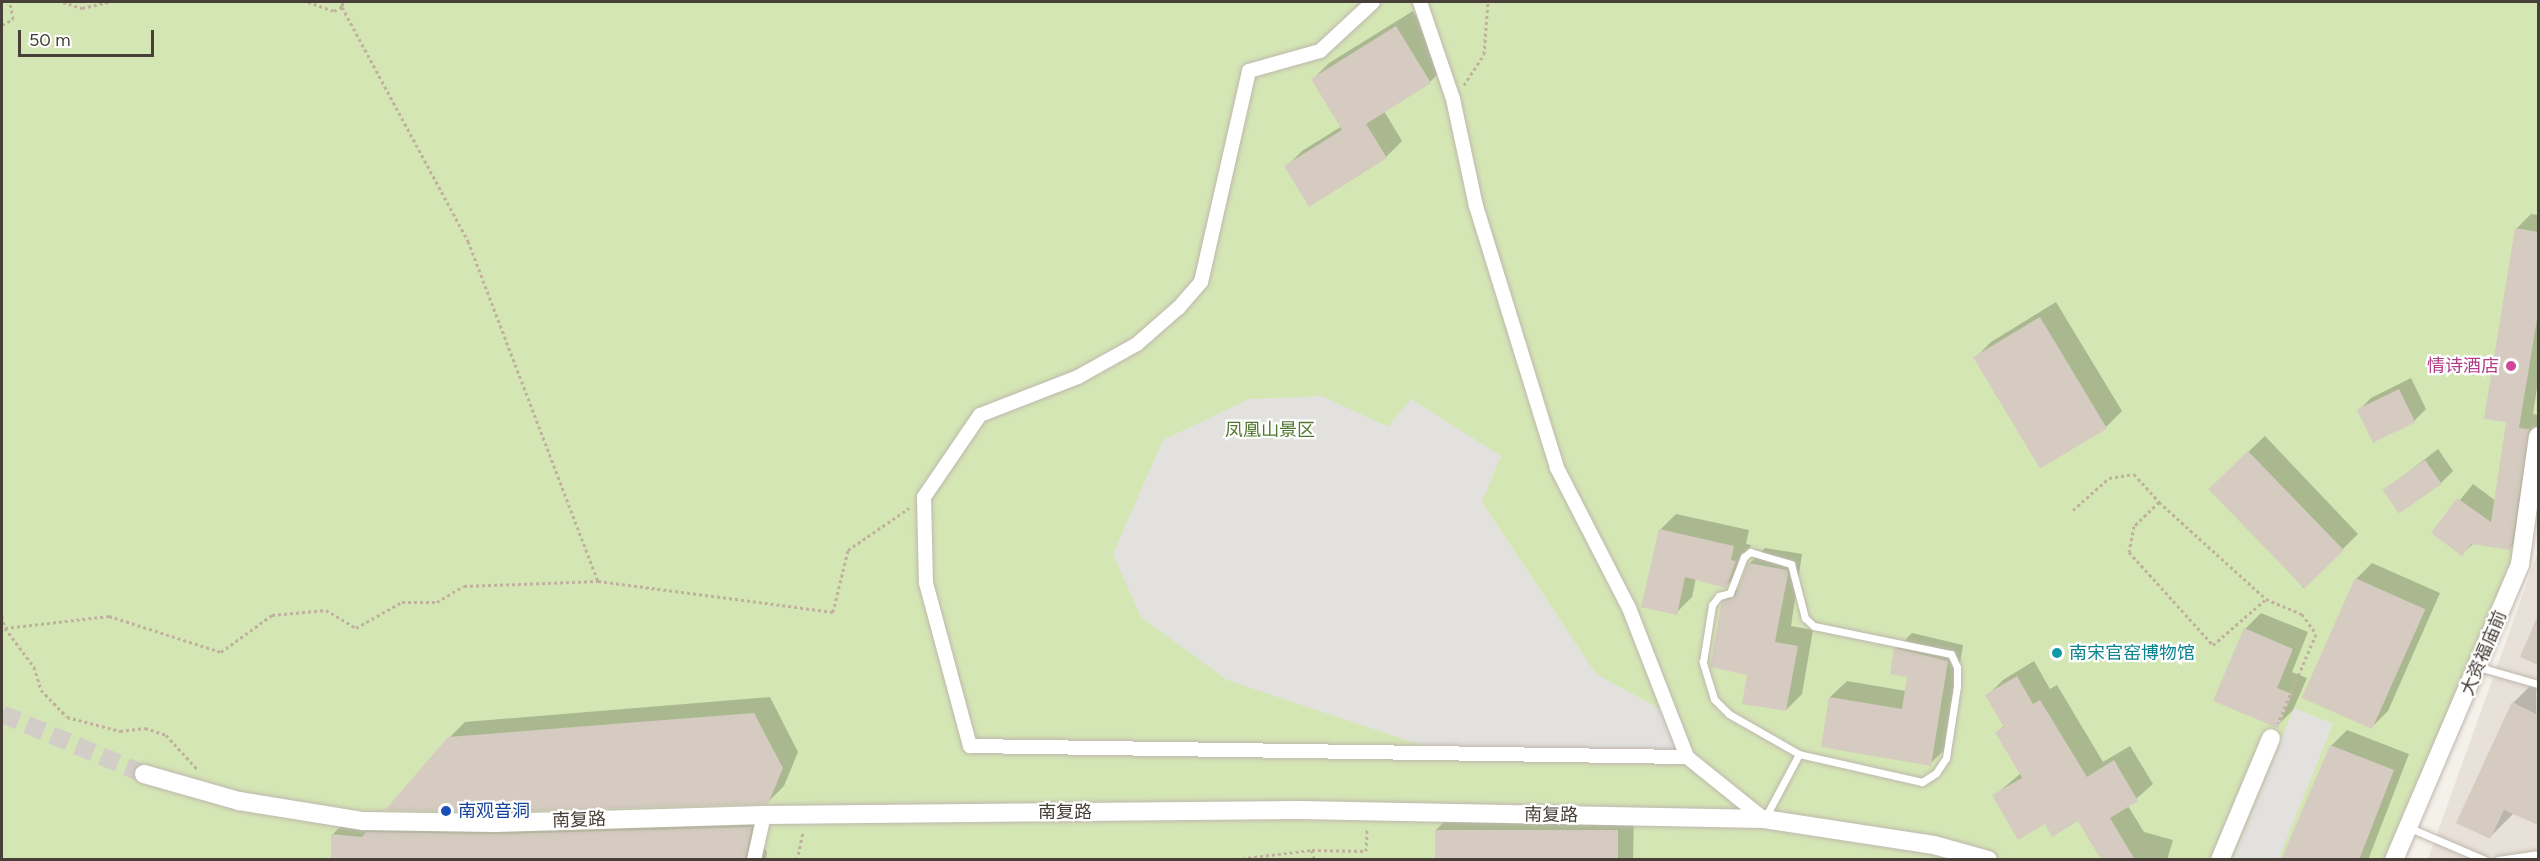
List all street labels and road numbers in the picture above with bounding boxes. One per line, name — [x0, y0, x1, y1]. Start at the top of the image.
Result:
street label: 大资福庙前 — [2456, 607, 2512, 699]
street label: 南复路 — [1038, 801, 1092, 823]
street label: 南复路 — [1524, 804, 1578, 826]
street label: 南复路 — [552, 808, 606, 832]

